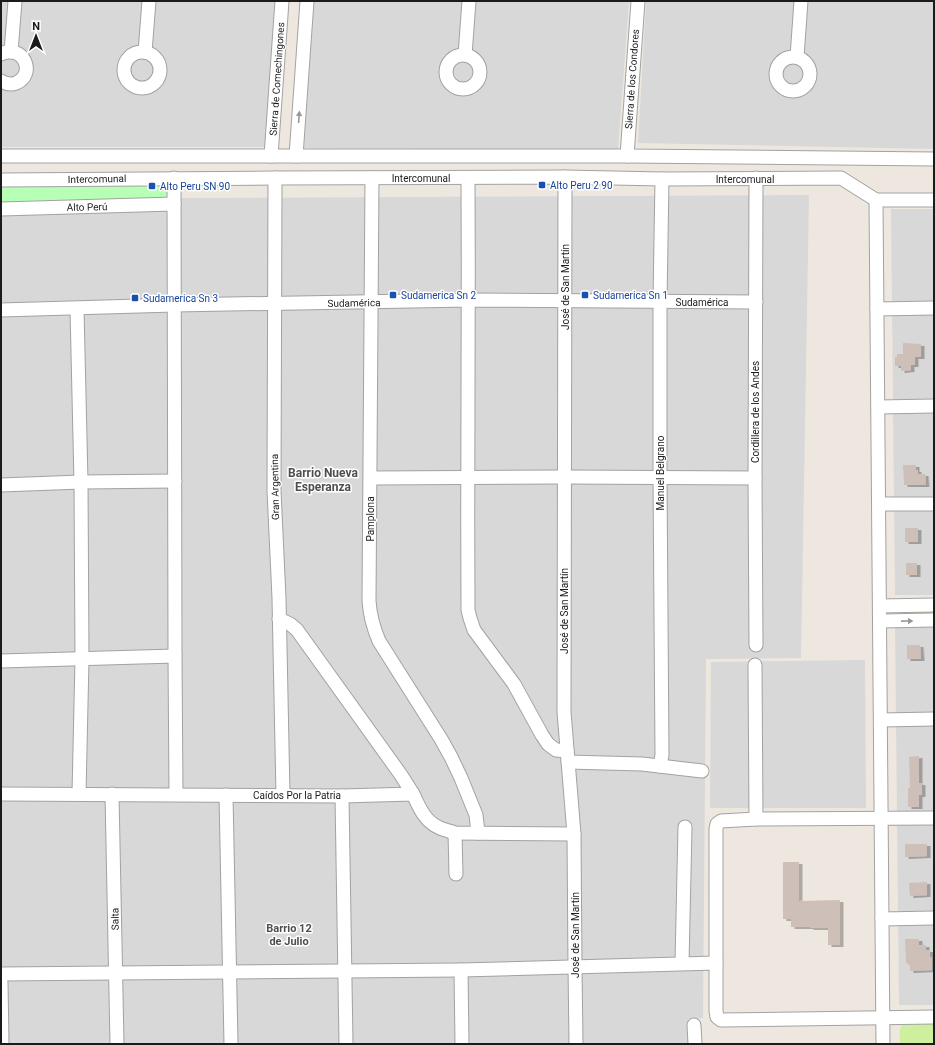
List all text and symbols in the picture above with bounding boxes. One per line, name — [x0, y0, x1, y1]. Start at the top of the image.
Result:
north arrow — [16, 16, 56, 56]
text: N — [32, 20, 40, 33]
street label: Sierra de Comechingones — [268, 22, 286, 136]
street label: Sierra de los Condores — [623, 29, 641, 129]
one-way arrow — [296, 111, 303, 123]
street label: Intercomunal — [68, 173, 126, 185]
street label: Intercomunal — [392, 173, 450, 184]
street label: Intercomunal — [716, 174, 774, 185]
marker: Alto Peru 2 90 — [537, 180, 547, 190]
place label: Alto Peru 2 90 — [550, 180, 613, 191]
marker: Alto Peru SN 90 — [147, 181, 157, 191]
place label: Alto Peru SN 90 — [160, 181, 230, 192]
street label: Alto Perú — [67, 201, 107, 213]
street label: José de San Martín — [560, 244, 571, 330]
marker: Sudamerica Sn 2 — [388, 290, 398, 300]
place label: Sudamerica Sn 2 — [401, 290, 477, 301]
marker: Sudamerica Sn 1 — [580, 290, 590, 300]
place label: Sudamerica Sn 1 — [593, 290, 668, 301]
marker: Sudamerica Sn 3 — [130, 293, 140, 303]
place label: Sudamerica Sn 3 — [143, 293, 218, 304]
street label: Sudamérica — [327, 297, 381, 309]
street label: Sudamérica — [675, 297, 729, 308]
street label: Cordillera de los Andes — [750, 361, 761, 463]
street label: Manuel Belgrano — [655, 435, 666, 510]
street label: Gran Argentina — [269, 454, 281, 520]
district label: Barrio Nueva Esperanza — [288, 466, 358, 494]
street label: Pamplona — [365, 496, 376, 542]
street label: José de San Martín — [559, 568, 570, 654]
one-way arrow — [901, 618, 914, 624]
street label: Caídos Por la Patria — [253, 790, 341, 801]
street label: José de San Martín — [570, 892, 581, 978]
street label: Salta — [109, 908, 121, 930]
district label: Barrio 12 de Julio — [266, 922, 312, 948]

